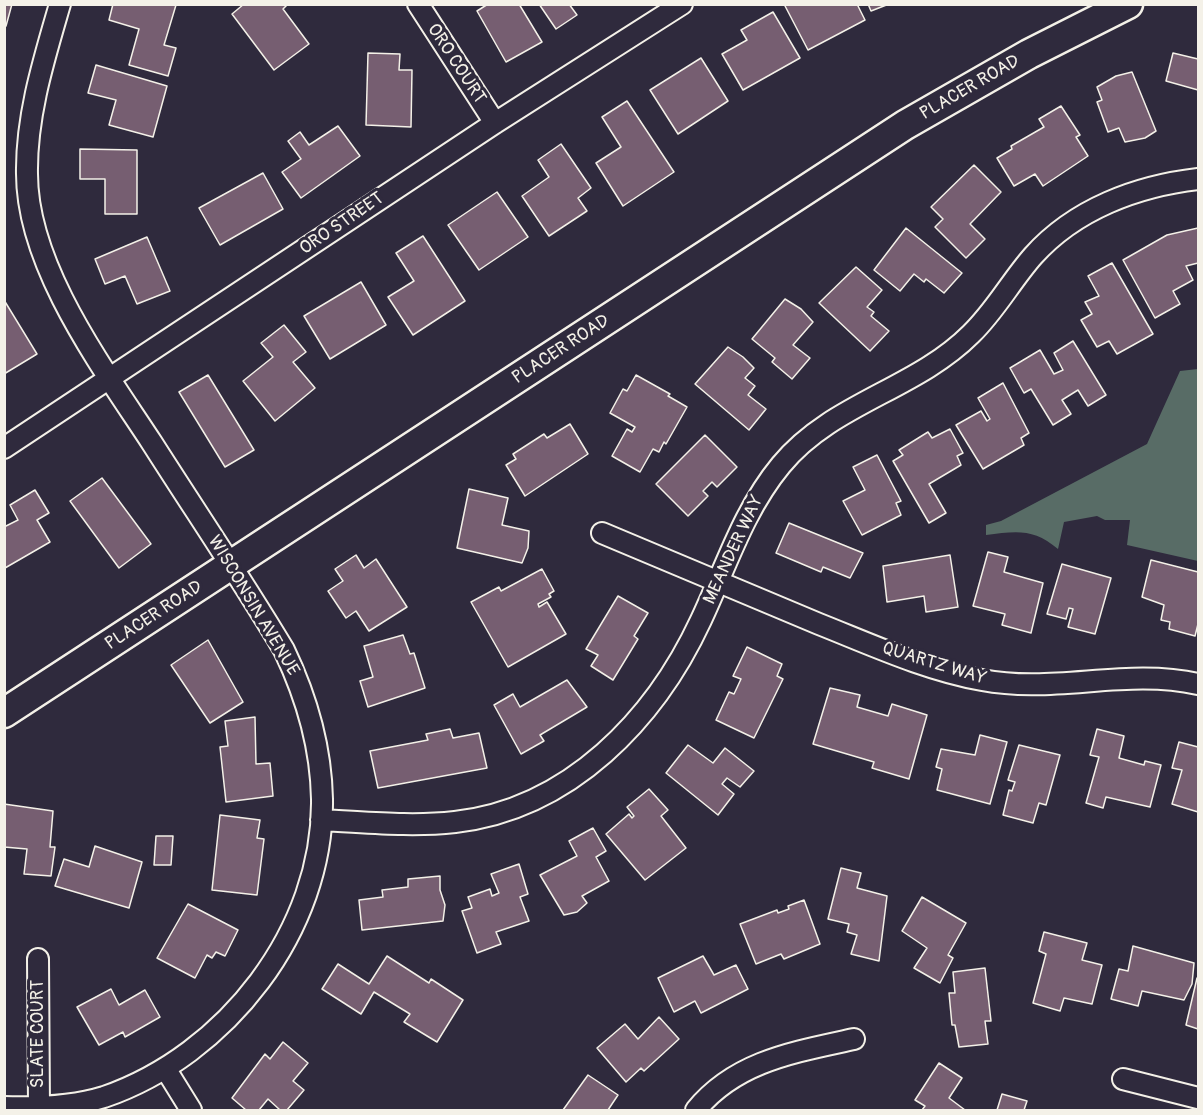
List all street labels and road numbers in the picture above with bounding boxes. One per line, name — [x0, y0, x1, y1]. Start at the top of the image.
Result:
street label: ORO COURT — [422, 20, 490, 108]
street label: PLACER ROAD — [916, 51, 1024, 125]
street label: ORO STREET — [296, 188, 388, 260]
street label: PLACER ROAD — [508, 311, 614, 389]
street label: MEANDER WAY — [699, 492, 769, 608]
street label: WISCONSIN AVENUE — [203, 532, 303, 680]
street label: PLACER ROAD — [101, 577, 207, 655]
street label: QUARTZ WAY — [879, 638, 989, 690]
street label: SLATE COURT — [27, 980, 49, 1088]

